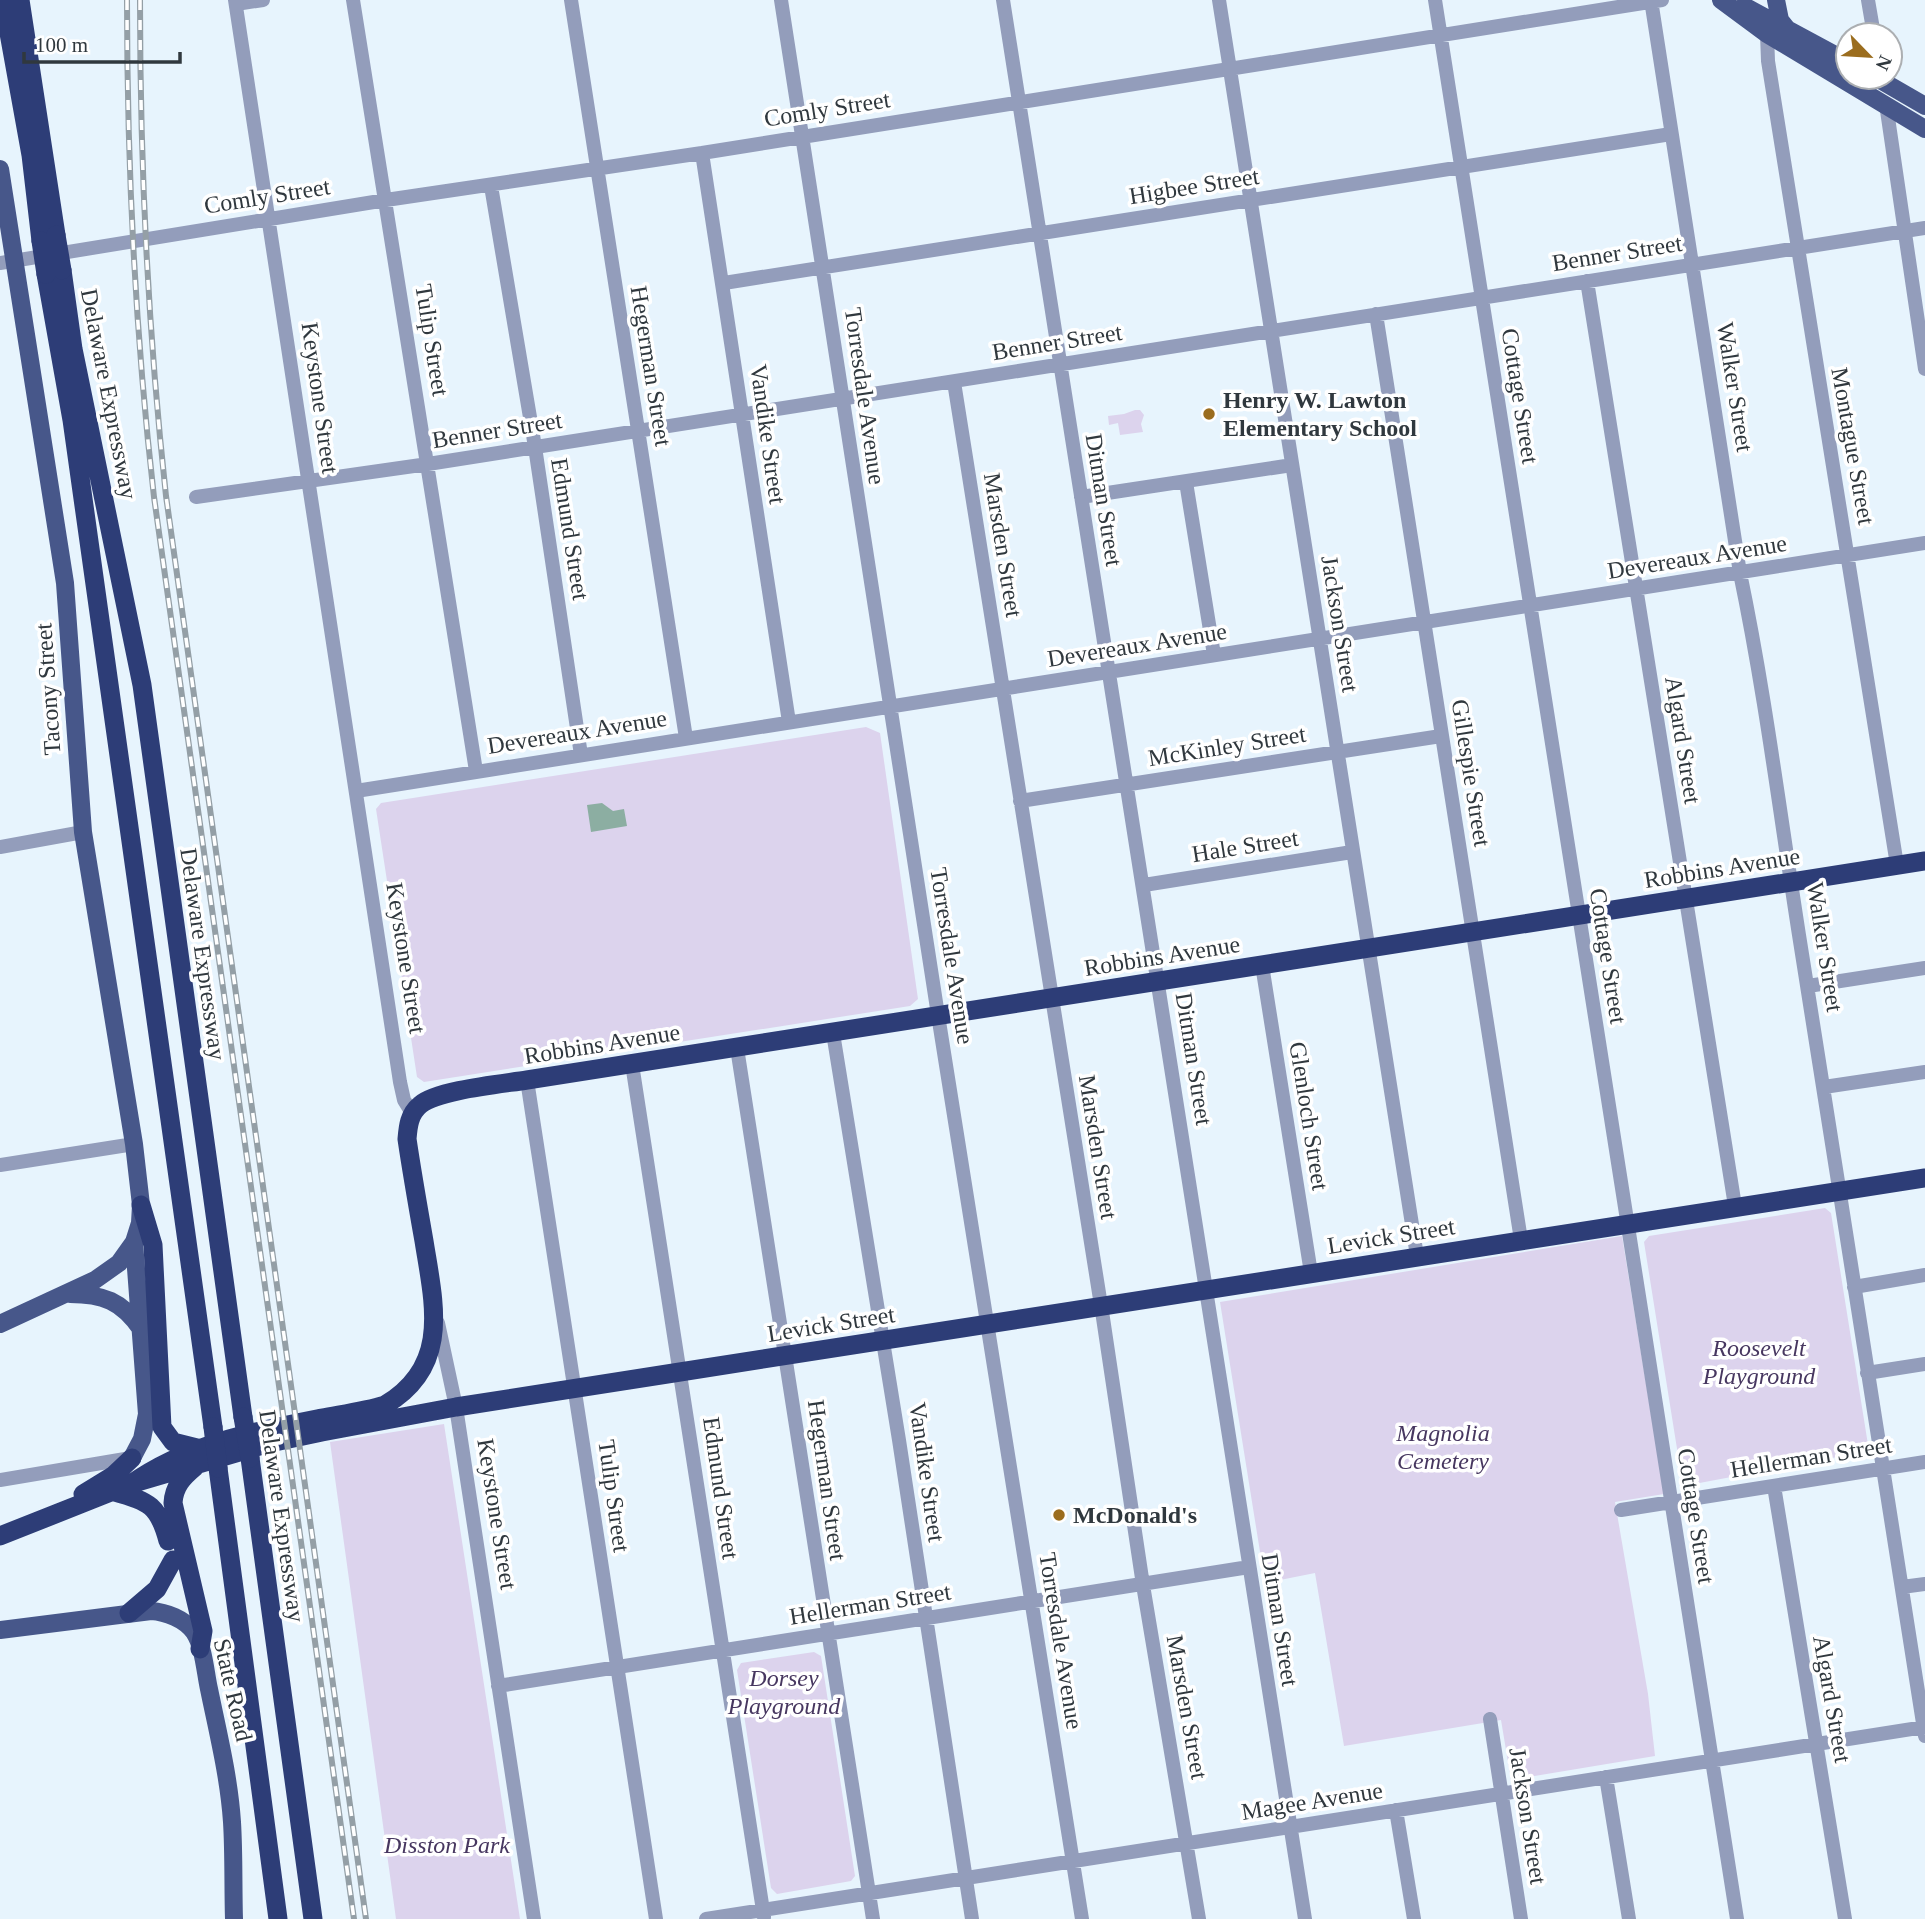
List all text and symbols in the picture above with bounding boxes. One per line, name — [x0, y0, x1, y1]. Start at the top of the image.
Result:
scale bar — [24, 21, 180, 65]
north arrow — [1834, 21, 1904, 91]
text: 100 m — [35, 33, 88, 57]
text: N — [1871, 52, 1896, 74]
street label: Comly Street — [762, 86, 892, 132]
street label: Higbee Street — [1127, 163, 1261, 209]
street label: Comly Street — [202, 173, 332, 219]
street label: Benner Street — [1550, 230, 1684, 276]
street label: Tulip Street — [410, 282, 454, 398]
street label: Hegerman Street — [625, 284, 677, 448]
street label: Delaware Expressway — [76, 287, 142, 501]
street label: Torresdale Avenue — [840, 306, 890, 486]
street label: Benner Street — [990, 319, 1124, 365]
street label: Walker Street — [1712, 320, 1758, 454]
street label: Keystone Street — [297, 321, 344, 476]
street label: Cottage Street — [1496, 326, 1544, 466]
street label: Vandike Street — [745, 363, 791, 506]
street label: Montague Street — [1826, 365, 1880, 527]
place label: Henry W. Lawton Elementary School — [1223, 387, 1417, 441]
marker: Henry W. Lawton Elementary School — [1201, 406, 1217, 422]
street label: Benner Street — [430, 407, 564, 453]
street label: Ditman Street — [1081, 432, 1127, 569]
street label: Edmund Street — [546, 456, 594, 602]
street label: Marsden Street — [979, 471, 1027, 619]
street label: Devereaux Avenue — [1605, 530, 1789, 584]
street label: Jackson Street — [1316, 554, 1364, 694]
street label: Devereaux Avenue — [1045, 618, 1229, 672]
street label: Tacony Street — [30, 622, 66, 756]
street label: Algard Street — [1660, 674, 1706, 806]
street label: Gillespie Street — [1447, 698, 1496, 849]
street label: Devereaux Avenue — [485, 705, 669, 759]
street label: McKinley Street — [1146, 721, 1308, 771]
street label: Hale Street — [1190, 825, 1300, 867]
street label: Robbins Avenue — [1642, 843, 1802, 893]
street label: Delaware Expressway — [175, 846, 231, 1062]
street label: Torresdale Avenue — [925, 866, 979, 1046]
street label: Walker Street — [1802, 880, 1848, 1014]
street label: Keystone Street — [381, 881, 431, 1036]
street label: Cottage Street — [1584, 886, 1632, 1026]
street label: Robbins Avenue — [1082, 931, 1242, 981]
street label: Ditman Street — [1171, 991, 1217, 1128]
street label: Robbins Avenue — [522, 1019, 682, 1069]
street label: Glenloch Street — [1284, 1040, 1334, 1192]
street label: Marsden Street — [1074, 1073, 1122, 1221]
street label: Levick Street — [1325, 1213, 1457, 1259]
street label: Levick Street — [765, 1301, 897, 1347]
park label: Roosevelt Playground — [1702, 1335, 1816, 1389]
street label: Hegerman Street — [803, 1398, 851, 1562]
street label: Vandike Street — [904, 1401, 950, 1544]
street label: Delaware Expressway — [254, 1408, 310, 1624]
street label: Edmund Street — [698, 1415, 744, 1561]
park label: Magnolia Cemetery — [1395, 1420, 1490, 1474]
street label: Hellerman Street — [1728, 1431, 1894, 1483]
street label: Keystone Street — [472, 1437, 522, 1592]
street label: Tulip Street — [593, 1438, 635, 1554]
street label: Cottage Street — [1672, 1446, 1720, 1586]
place label: McDonald's — [1073, 1502, 1197, 1528]
marker: McDonald's — [1051, 1507, 1067, 1523]
street label: Torresdale Avenue — [1034, 1551, 1088, 1731]
street label: Ditman Street — [1257, 1552, 1303, 1689]
street label: Hellerman Street — [787, 1578, 953, 1630]
street label: Marsden Street — [1162, 1633, 1213, 1781]
street label: Algard Street — [1808, 1633, 1856, 1765]
street label: State Road — [209, 1636, 257, 1744]
park label: Dorsey Playground — [727, 1665, 841, 1719]
street label: Jackson Street — [1504, 1746, 1552, 1886]
street label: Magee Avenue — [1239, 1777, 1385, 1825]
park label: Disston Park — [383, 1832, 510, 1858]

